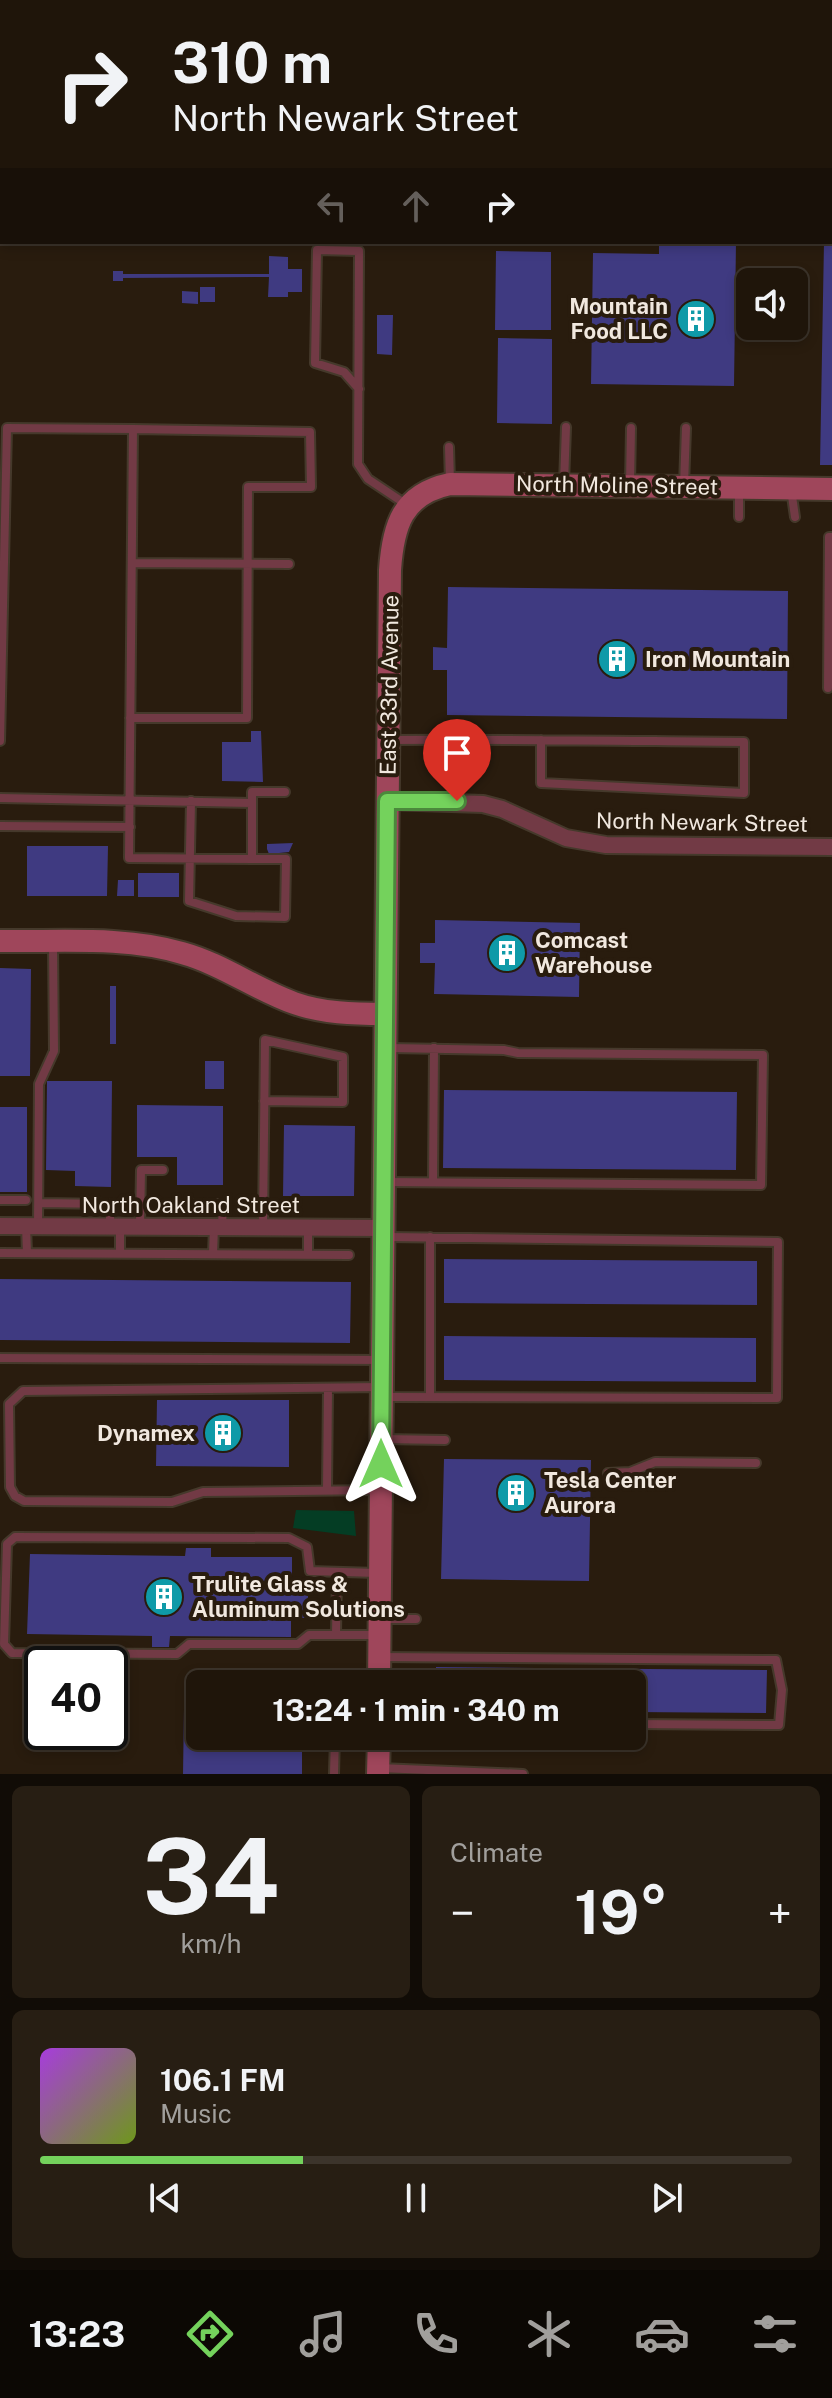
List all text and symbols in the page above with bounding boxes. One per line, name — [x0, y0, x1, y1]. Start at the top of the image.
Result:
text: 310 m — [172, 30, 332, 96]
icon: right — [40, 32, 144, 136]
text: North Newark Street — [172, 97, 519, 139]
icon: left — [310, 184, 354, 228]
icon: ahead — [394, 184, 438, 228]
icon: right — [478, 184, 522, 228]
map controls — [736, 268, 808, 340]
button: sound — [736, 268, 808, 340]
place label: Mountain Food LLC — [569, 293, 668, 344]
building icon: Mountain Food LLC — [675, 298, 717, 340]
street label: North Moline Street — [516, 470, 718, 500]
street label: East 33rd Avenue — [374, 595, 404, 775]
building icon: Iron Mountain — [596, 638, 638, 680]
place label: Iron Mountain — [645, 646, 790, 672]
pin — [423, 719, 491, 801]
icon: arrive — [435, 731, 479, 775]
street label: North Newark Street — [596, 807, 808, 837]
place label: Comcast Warehouse — [535, 927, 652, 978]
building icon: Comcast Warehouse — [486, 932, 528, 974]
street label: North Oakland Street — [82, 1192, 300, 1218]
building icon: Dynamex — [202, 1412, 244, 1454]
place label: Dynamex — [97, 1420, 195, 1446]
position arrow — [339, 1422, 423, 1506]
place label: Tesla Center Aurora — [544, 1467, 676, 1518]
building icon: Tesla Center Aurora — [495, 1472, 537, 1514]
place label: Trulite Glass & Aluminum Solutions — [192, 1571, 405, 1622]
building icon: Trulite Glass & Aluminum Solutions — [143, 1576, 185, 1618]
speed limit sign: 40 — [24, 1646, 128, 1750]
text: 13:24 · 1 min · 340 m — [272, 1692, 560, 1728]
text: 34 — [142, 1815, 280, 1937]
text: Climate — [450, 1837, 543, 1868]
text: 19° — [574, 1877, 668, 1948]
text: − — [450, 1887, 474, 1939]
text: + — [768, 1887, 792, 1939]
text: km/h — [180, 1928, 242, 1959]
text: 106.1 FM — [160, 2062, 286, 2098]
text: Music — [160, 2098, 232, 2129]
icon: previous — [143, 2176, 187, 2220]
icon: pause — [394, 2176, 438, 2220]
icon: next — [645, 2176, 689, 2220]
icon: directions — [182, 2306, 238, 2362]
icon: music — [295, 2306, 351, 2362]
icon: phone — [408, 2306, 464, 2362]
icon: climate — [521, 2306, 577, 2362]
icon: car — [634, 2306, 690, 2362]
icon: filters — [747, 2306, 803, 2362]
text: 13:23 — [29, 2313, 125, 2355]

